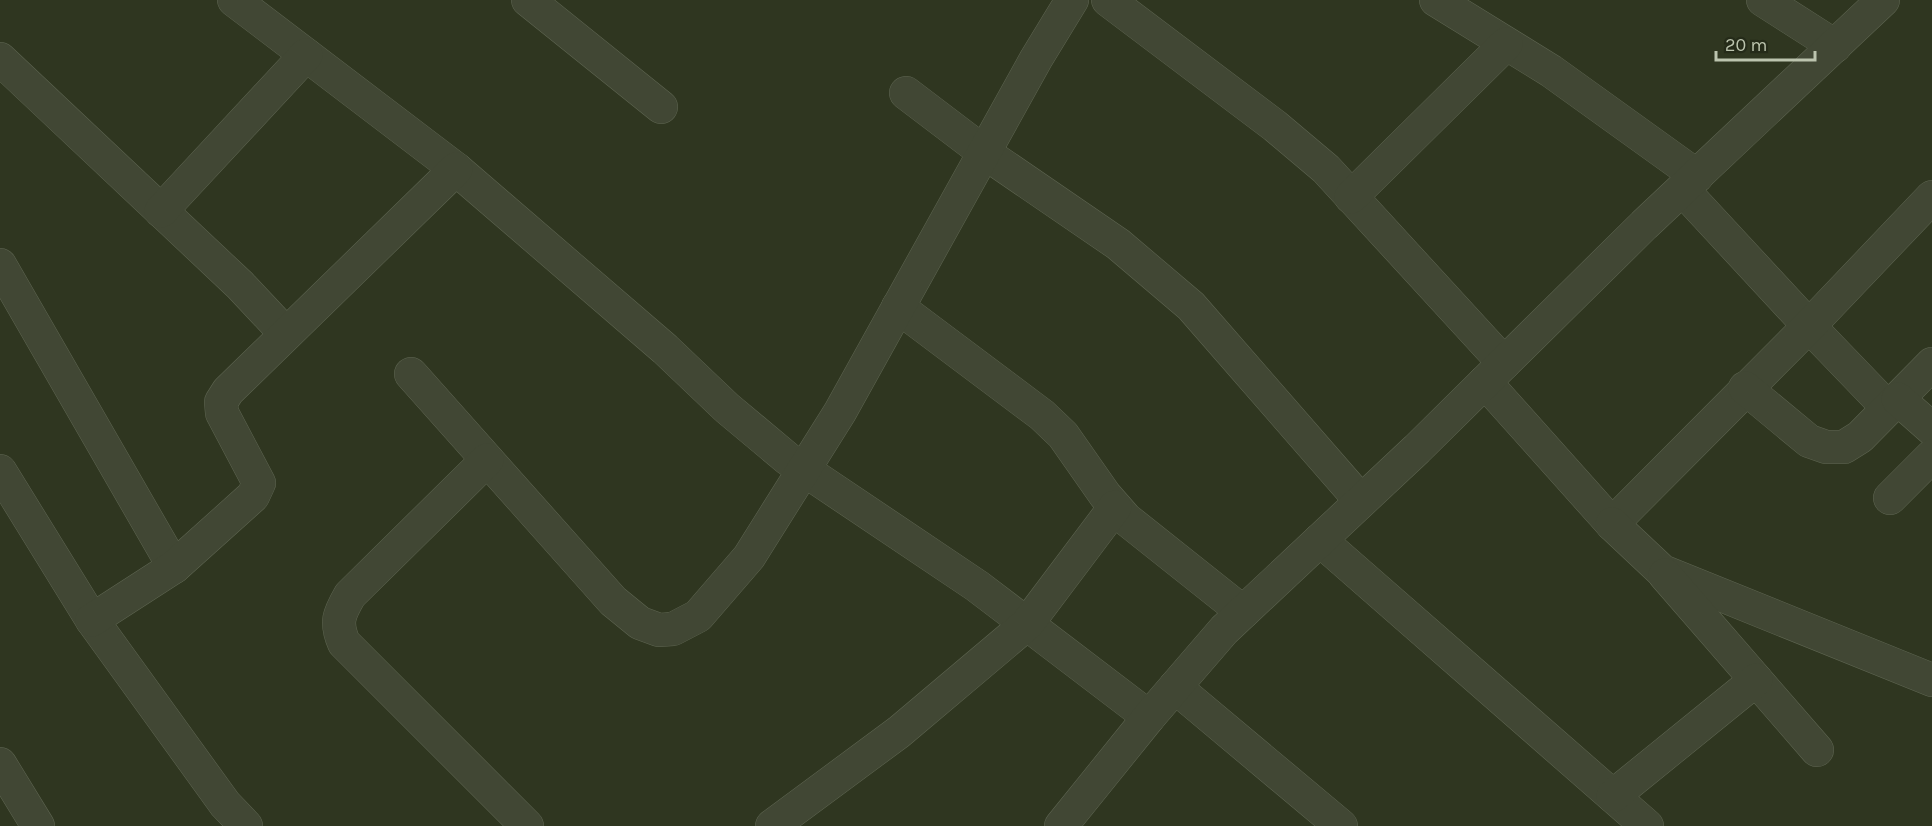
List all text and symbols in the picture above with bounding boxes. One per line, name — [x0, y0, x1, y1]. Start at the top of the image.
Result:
scale bar — [1716, 24, 1815, 62]
text: 20 m — [1725, 34, 1767, 56]

